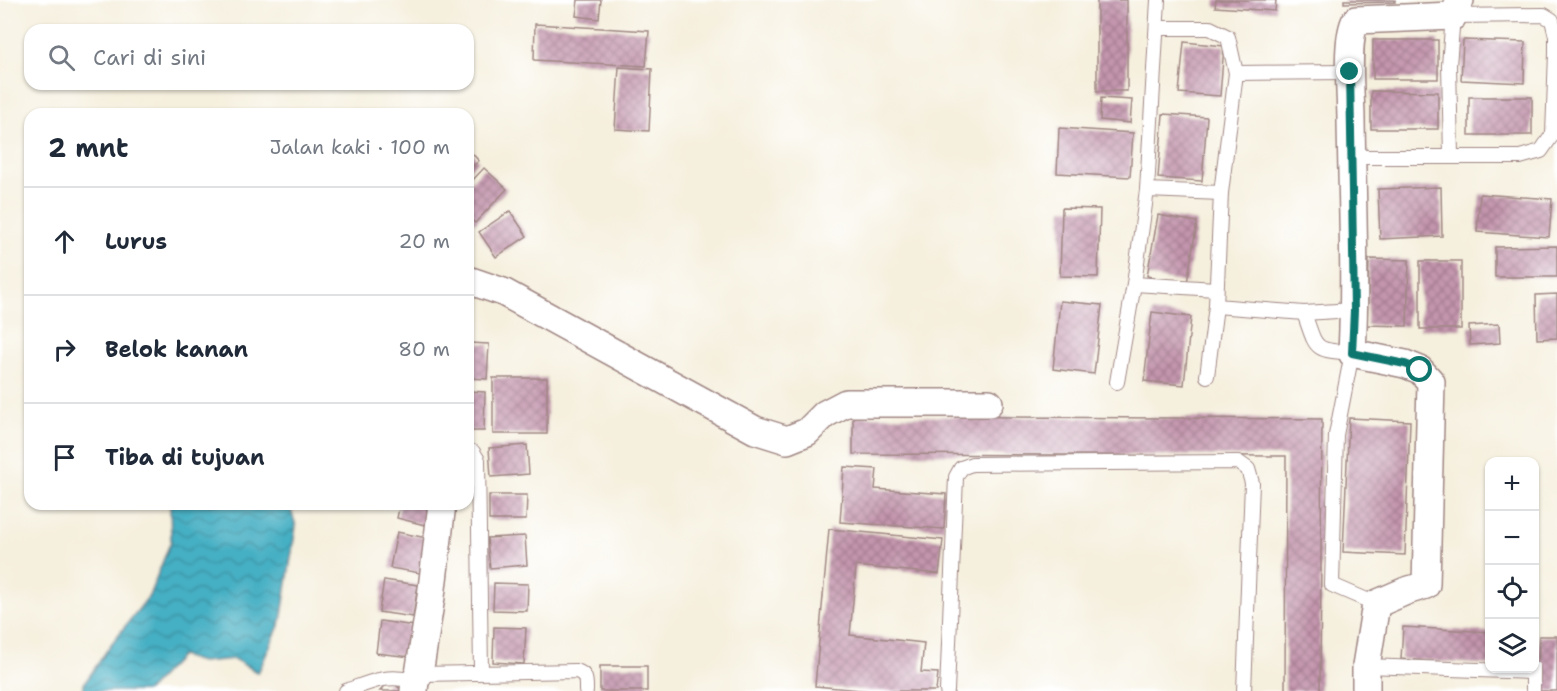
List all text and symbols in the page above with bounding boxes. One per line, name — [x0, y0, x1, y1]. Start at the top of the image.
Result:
search box — [24, 24, 474, 90]
icon: search — [45, 41, 78, 74]
text: Cari di sini — [93, 43, 206, 72]
route end — [1336, 58, 1362, 84]
text: 2 mnt — [48, 130, 128, 165]
text: Jalan kaki · 100 m — [269, 134, 450, 160]
icon: ahead — [48, 225, 81, 258]
text: Lurus — [105, 227, 167, 256]
text: 20 m — [399, 228, 450, 254]
icon: right — [48, 333, 81, 366]
text: Belok kanan — [105, 335, 248, 364]
text: 80 m — [398, 336, 450, 362]
route start — [1406, 356, 1432, 382]
icon: arrive — [48, 441, 81, 474]
text: Tiba di tujuan — [105, 443, 265, 472]
map controls — [1485, 457, 1539, 673]
button: + — [1485, 457, 1539, 511]
button: − — [1485, 511, 1539, 565]
button: locate — [1485, 565, 1539, 619]
button: layers — [1485, 619, 1539, 673]

